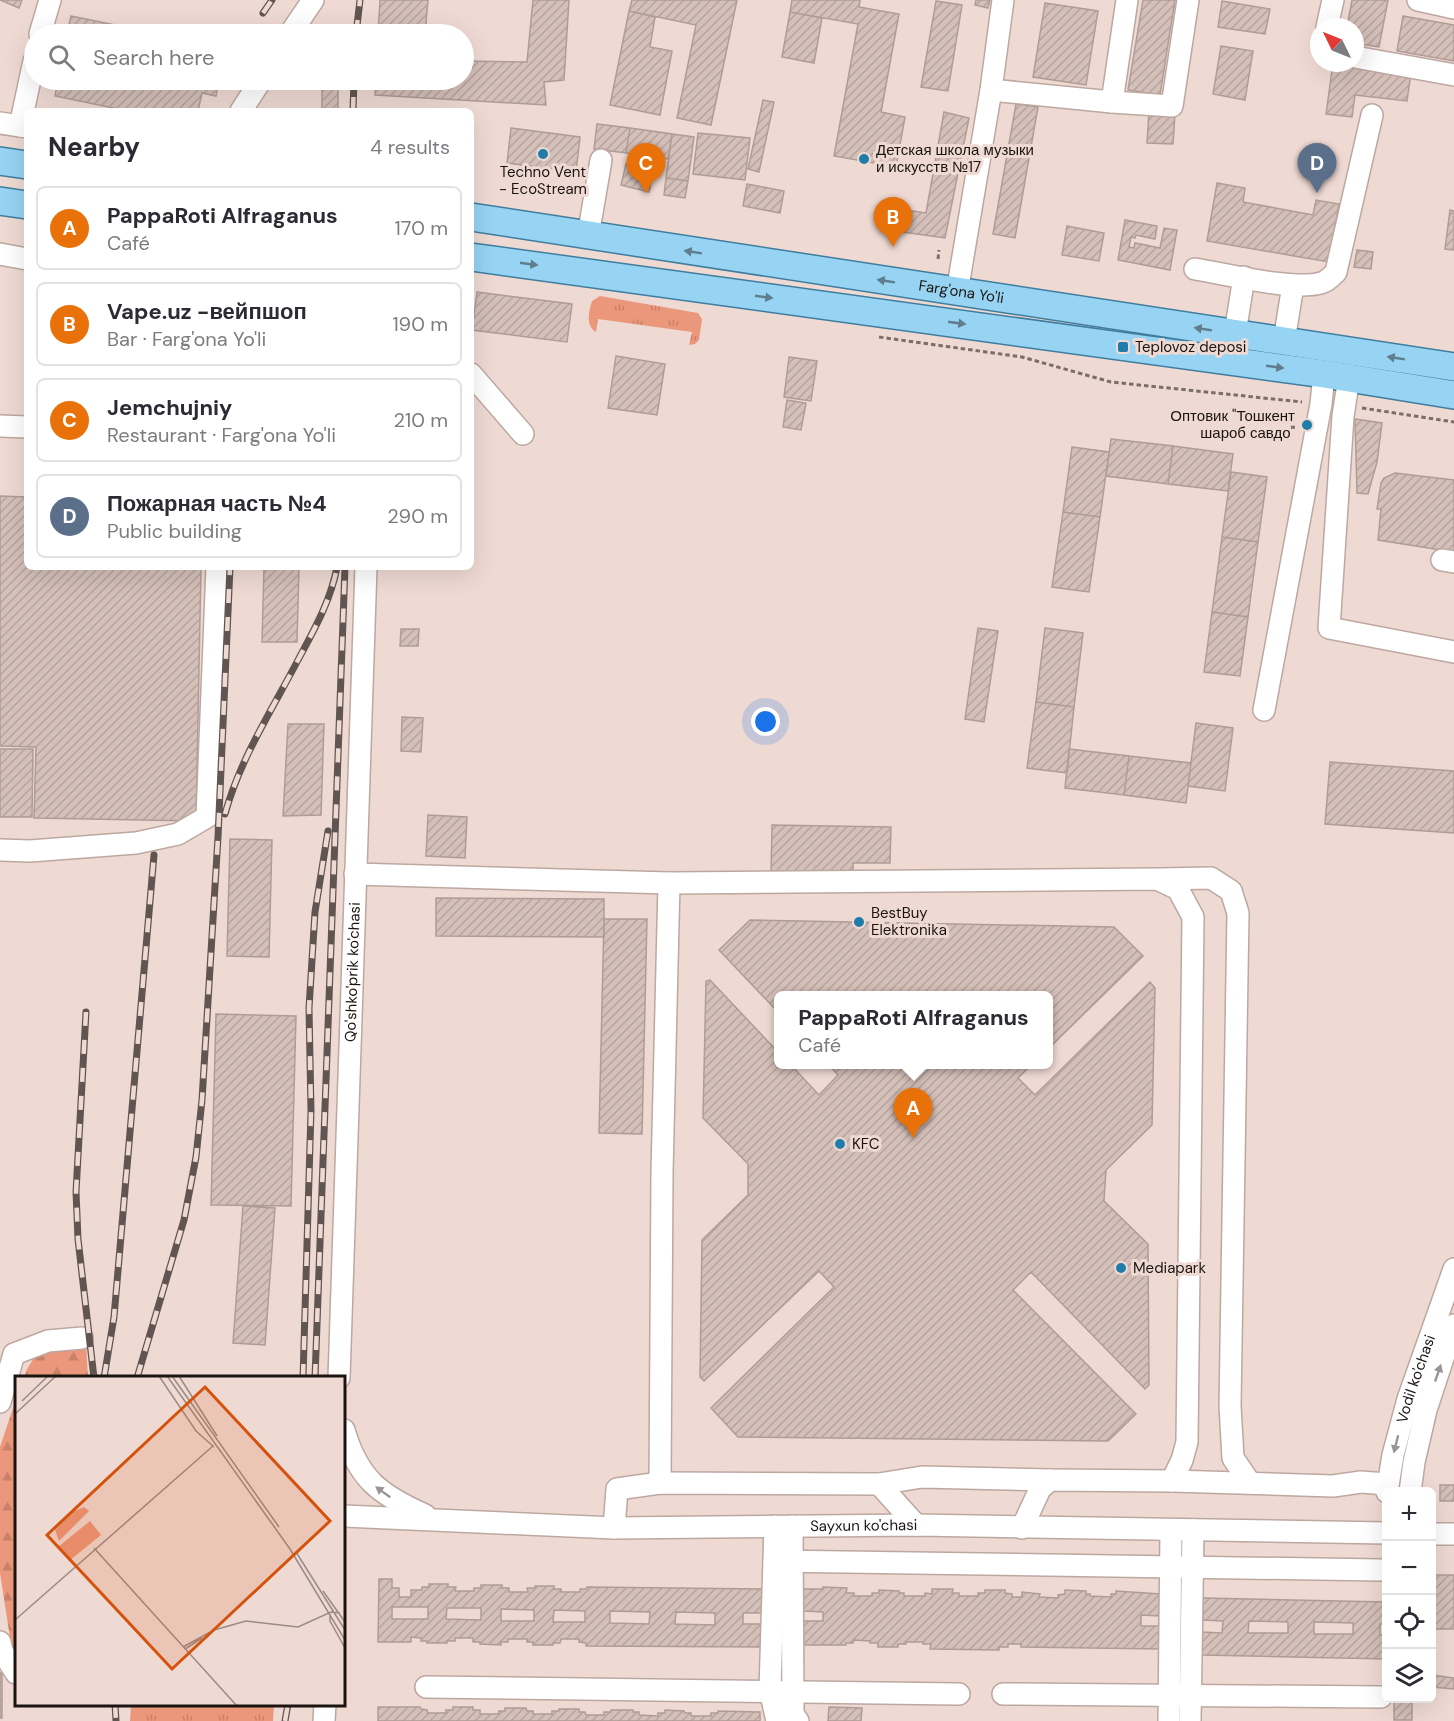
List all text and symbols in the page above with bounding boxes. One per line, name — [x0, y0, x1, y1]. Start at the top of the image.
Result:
north arrow — [1310, 18, 1364, 72]
search box — [24, 24, 474, 90]
icon: search — [45, 41, 78, 74]
text: Search here — [93, 43, 214, 72]
text: Nearby — [48, 130, 140, 164]
text: 4 results — [370, 134, 450, 160]
place label: Детская школа музыки и искусств №17 — [876, 140, 1034, 177]
pin: C — [626, 144, 666, 193]
pin: D — [1298, 144, 1336, 193]
marker: Techno Vent - EcoStream — [536, 147, 550, 161]
marker: Детская школа музыки и искусств №17 — [857, 152, 871, 166]
place label: Techno Vent - EcoStream — [499, 162, 587, 199]
pin: B — [874, 198, 912, 247]
text: PappaRoti Alfraganus — [107, 201, 338, 230]
text: A — [62, 215, 77, 241]
text: 170 m — [395, 215, 448, 241]
text: Café — [107, 230, 150, 256]
one-way arrow — [683, 247, 702, 256]
one-way arrow — [520, 259, 539, 268]
street label: Farg'ona Yo'li — [917, 275, 1005, 308]
one-way arrow — [876, 276, 895, 285]
one-way arrow — [754, 292, 773, 301]
text: Vape.uz -вейпшоп — [107, 297, 307, 326]
text: B — [63, 311, 76, 337]
text: 190 m — [392, 311, 448, 337]
one-way arrow — [948, 318, 967, 327]
one-way arrow — [1194, 324, 1213, 333]
text: Bar · Farg'ona Yo'li — [107, 326, 266, 352]
place label: Teplovoz deposi — [1135, 337, 1246, 357]
marker: Teplovoz deposi — [1116, 340, 1130, 354]
one-way arrow — [1387, 353, 1406, 362]
one-way arrow — [1265, 363, 1284, 372]
text: Jemchujniy — [107, 393, 232, 422]
place label: Оптовик "Тошкент шароб савдо" — [1170, 406, 1295, 443]
text: C — [62, 407, 77, 433]
text: 210 m — [393, 407, 448, 433]
marker: Оптовик "Тошкент шароб савдо" — [1300, 418, 1314, 432]
text: Restaurant · Farg'ona Yo'li — [107, 422, 336, 448]
text: Пожарная часть №4 — [107, 489, 327, 518]
text: D — [62, 503, 77, 529]
text: 290 m — [387, 503, 448, 529]
text: Public building — [107, 518, 242, 544]
your location — [751, 707, 780, 736]
street label: Qo'shko'prik ko'chasi — [340, 902, 365, 1042]
place label: BestBuy Elektronika — [871, 903, 947, 940]
marker: BestBuy Elektronika — [852, 915, 866, 929]
popup — [774, 991, 1053, 1069]
text: PappaRoti Alfraganus — [798, 1003, 1029, 1032]
text: Café — [798, 1032, 841, 1058]
pin: A — [894, 1088, 932, 1138]
place label: KFC — [852, 1134, 880, 1154]
marker: KFC — [833, 1137, 847, 1151]
place label: Mediapark — [1133, 1258, 1206, 1278]
marker: Mediapark — [1114, 1261, 1128, 1275]
street label: Vodil ko'chasi — [1392, 1332, 1440, 1425]
one-way arrow — [1433, 1364, 1443, 1382]
inset map — [15, 1376, 345, 1706]
one-way arrow — [1390, 1435, 1400, 1453]
one-way arrow — [375, 1486, 390, 1498]
map controls — [1382, 1487, 1436, 1703]
button: + — [1382, 1487, 1436, 1541]
street label: Sayxun ko'chasi — [810, 1515, 917, 1536]
button: − — [1382, 1541, 1436, 1595]
button: locate — [1382, 1595, 1436, 1649]
button: layers — [1382, 1649, 1436, 1703]

